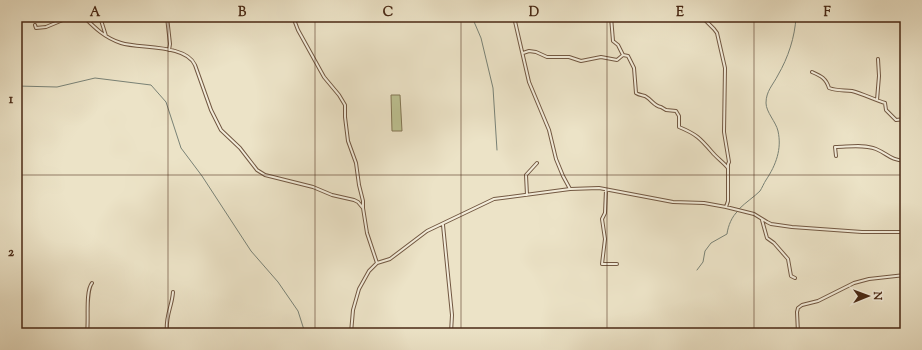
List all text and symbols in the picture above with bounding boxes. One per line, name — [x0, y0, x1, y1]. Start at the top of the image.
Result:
text: A — [90, 4, 101, 22]
text: B — [238, 4, 247, 22]
text: C — [383, 4, 393, 22]
text: D — [529, 4, 539, 22]
text: E — [676, 4, 684, 22]
text: F — [823, 4, 831, 22]
text: 1 — [9, 91, 14, 109]
text: 2 — [8, 244, 15, 262]
north arrow — [848, 276, 888, 316]
text: N — [869, 290, 885, 301]

